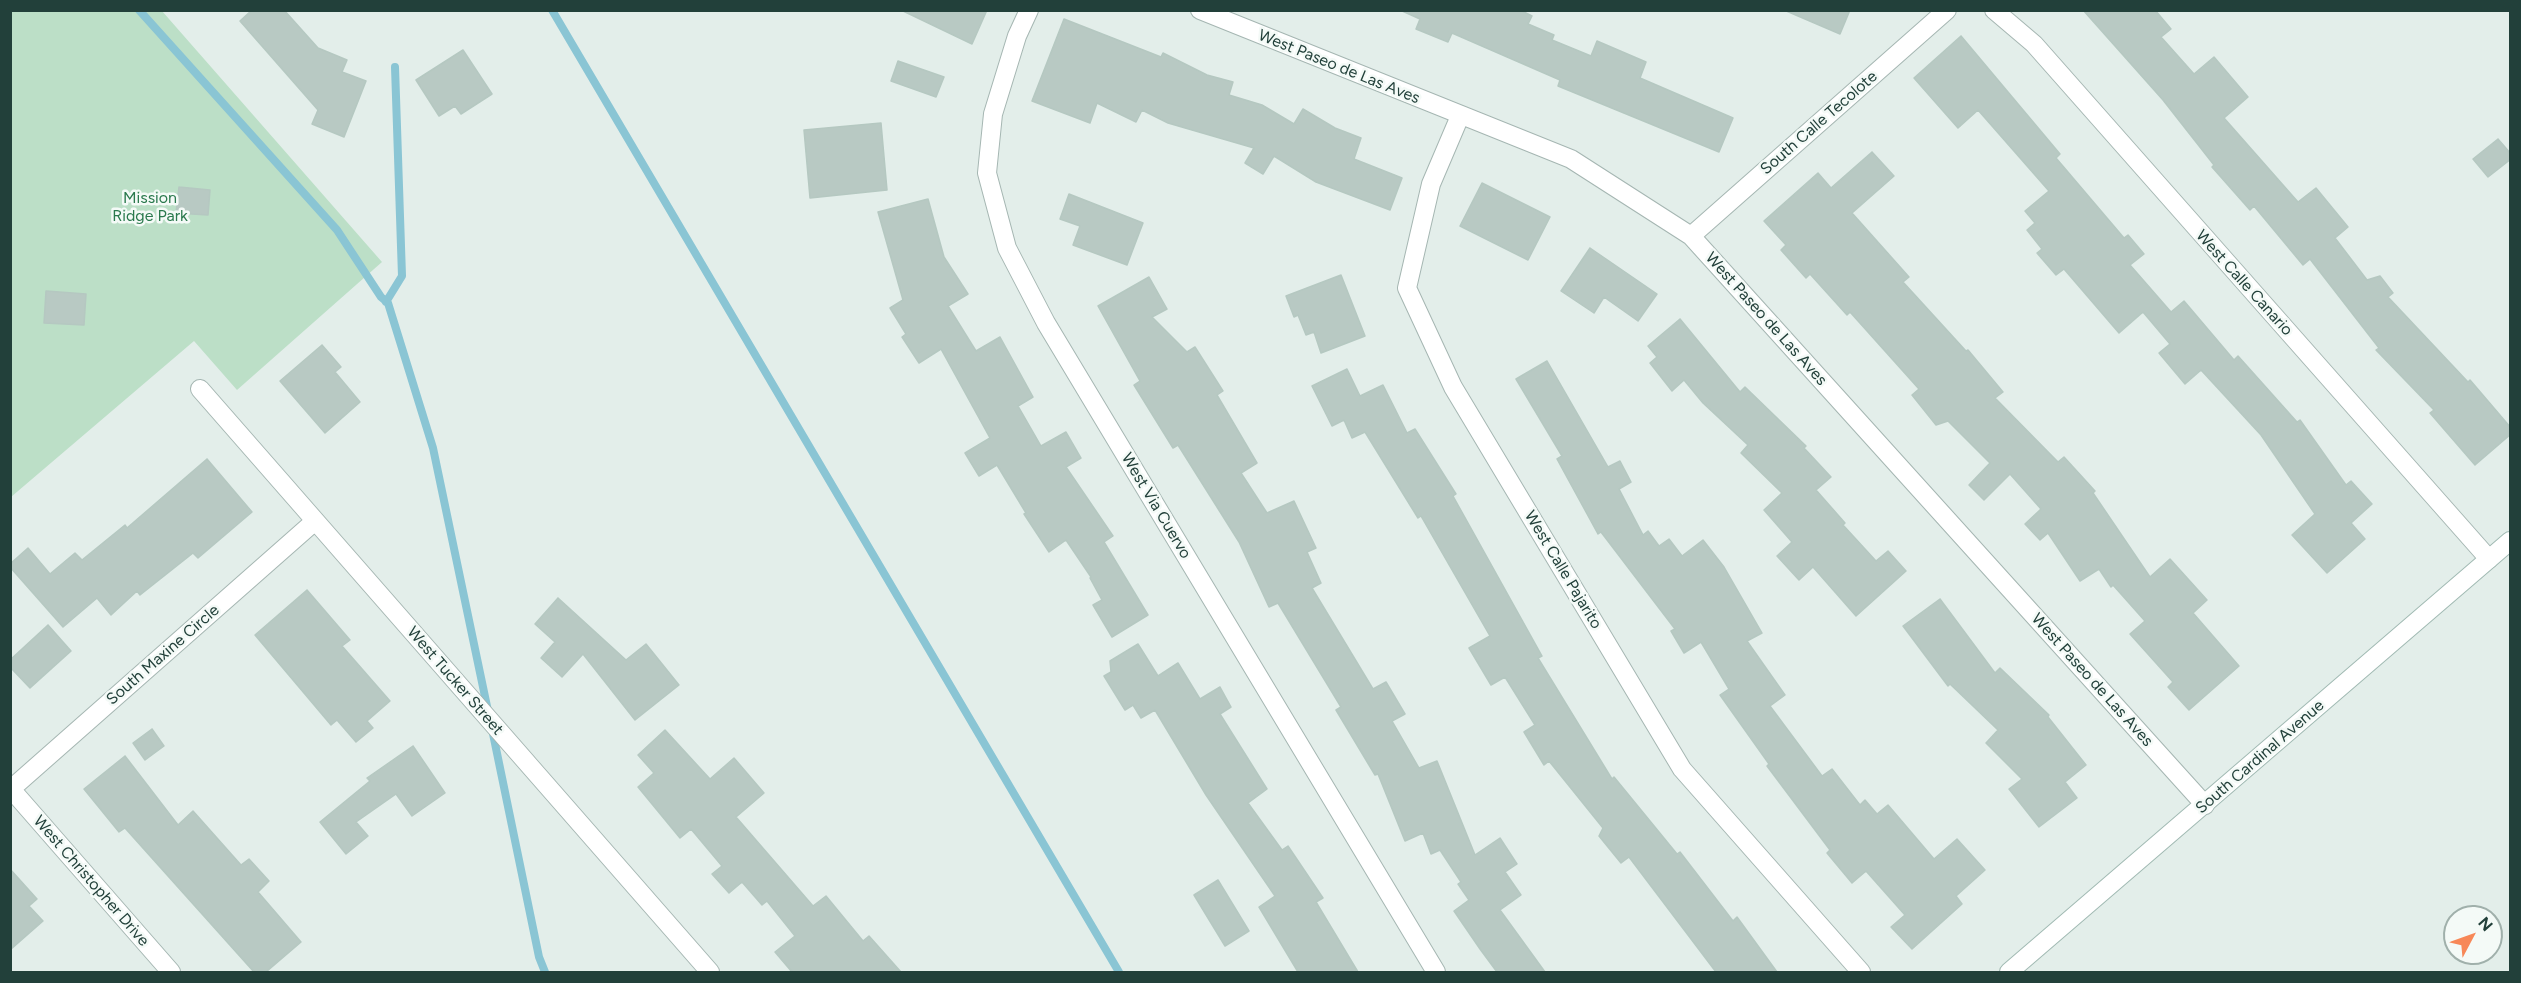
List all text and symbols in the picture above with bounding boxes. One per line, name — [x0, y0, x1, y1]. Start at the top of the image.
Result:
street label: West Paseo de Las Aves — [1255, 26, 1423, 108]
street label: South Calle Tecolote — [1757, 67, 1881, 179]
park label: Mission Ridge Park — [112, 188, 188, 226]
street label: West Calle Canario — [2192, 226, 2296, 340]
street label: West Paseo de Las Aves — [1701, 248, 1831, 390]
street label: West Via Cuervo — [1117, 450, 1195, 562]
street label: West Calle Pajarito — [1520, 507, 1606, 633]
street label: South Maxine Circle — [103, 601, 223, 709]
street label: West Paseo de Las Aves — [2027, 609, 2157, 751]
street label: West Tucker Street — [403, 623, 507, 739]
street label: South Cardinal Avenue — [2192, 696, 2328, 818]
street label: West Christopher Drive — [29, 812, 153, 950]
north arrow — [2443, 905, 2503, 965]
text: N — [2474, 913, 2497, 935]

